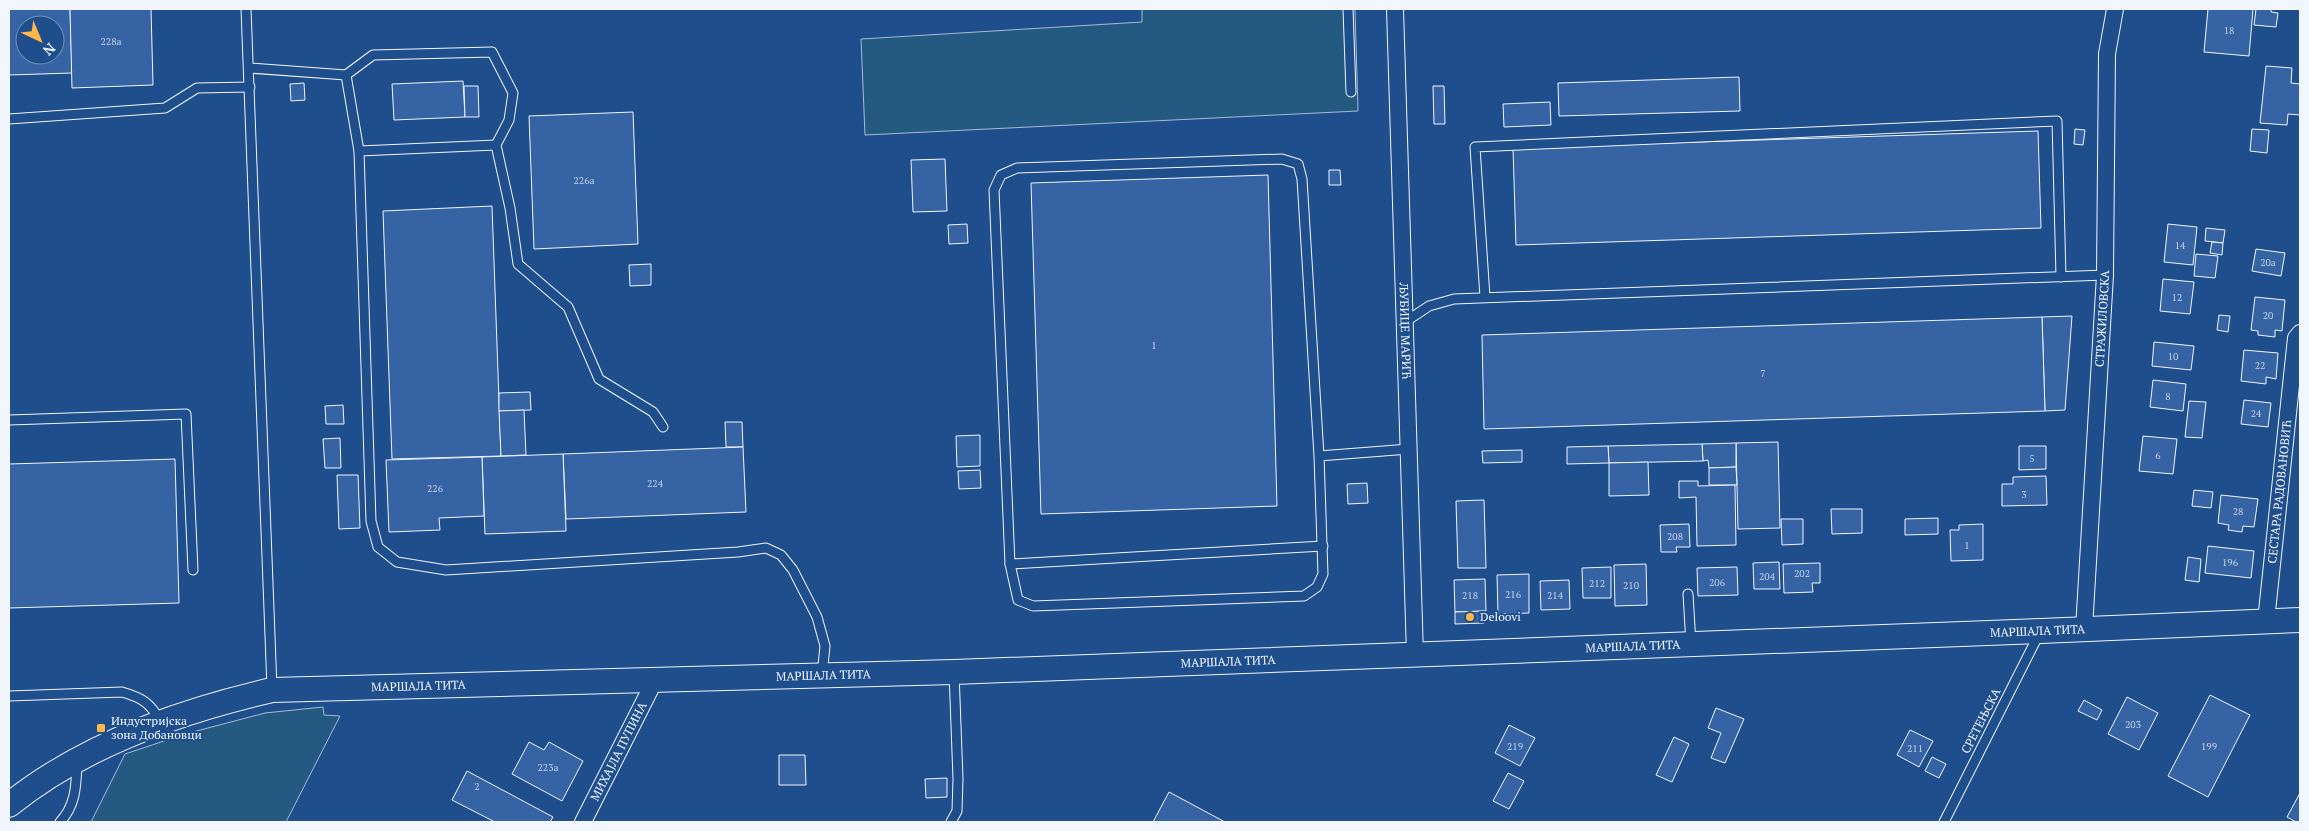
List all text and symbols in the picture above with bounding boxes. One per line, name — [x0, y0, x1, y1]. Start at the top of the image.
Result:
north arrow — [15, 15, 65, 65]
house number: 18 — [2224, 24, 2234, 37]
house number: 228a — [100, 35, 122, 48]
text: N — [39, 39, 60, 60]
house number: 226a — [573, 174, 595, 187]
house number: 14 — [2175, 239, 2186, 252]
house number: 20a — [2260, 256, 2276, 269]
street label: СТРАЖИЛОВСКА — [2092, 269, 2112, 367]
street label: ЉУБИЦЕ МАРИЋ — [1396, 281, 1414, 380]
house number: 12 — [2172, 291, 2182, 304]
house number: 20 — [2263, 309, 2273, 322]
house number: 1 — [1151, 339, 1157, 352]
house number: 10 — [2168, 350, 2178, 363]
house number: 22 — [2255, 359, 2265, 372]
house number: 7 — [1760, 367, 1766, 380]
house number: 8 — [2165, 390, 2171, 403]
house number: 24 — [2251, 407, 2262, 420]
street label: СЕСТАРА РАДОВАНОВИЋ — [2264, 418, 2294, 564]
house number: 6 — [2155, 449, 2161, 462]
house number: 5 — [2029, 452, 2035, 465]
house number: 224 — [647, 477, 664, 490]
house number: 226 — [427, 482, 444, 495]
house number: 3 — [2021, 488, 2027, 501]
house number: 28 — [2233, 505, 2243, 518]
house number: 208 — [1667, 530, 1683, 543]
house number: 1 — [1964, 539, 1970, 552]
house number: 196 — [2222, 556, 2239, 569]
house number: 202 — [1794, 567, 1810, 580]
house number: 204 — [1759, 570, 1776, 583]
house number: 206 — [1709, 576, 1726, 589]
house number: 212 — [1589, 577, 1605, 590]
house number: 210 — [1623, 579, 1639, 592]
house number: 216 — [1505, 588, 1522, 601]
house number: 218 — [1462, 589, 1478, 602]
house number: 214 — [1547, 589, 1564, 602]
place label: Deloovi — [1480, 609, 1521, 624]
marker: Deloovi — [1464, 611, 1476, 623]
street label: МАРШАЛА ТИТА — [1990, 621, 2086, 640]
street label: МАРШАЛА ТИТА — [1585, 637, 1681, 655]
street label: МАРШАЛА ТИТА — [1180, 652, 1277, 670]
street label: МАРШАЛА ТИТА — [776, 666, 872, 684]
street label: МАРШАЛА ТИТА — [371, 677, 467, 694]
street label: СРЕТЕЊСКА — [1958, 685, 2004, 756]
street label: МИХАЈЛА ПУПИНА — [587, 699, 650, 803]
place label: Индустријска зона Добановци — [111, 713, 202, 742]
house number: 203 — [2125, 718, 2141, 731]
marker: Индустријска зона Добановци — [95, 722, 107, 734]
house number: 219 — [1507, 740, 1523, 753]
house number: 199 — [2201, 740, 2217, 753]
house number: 211 — [1907, 742, 1923, 755]
house number: 223a — [537, 761, 559, 774]
house number: 2 — [474, 780, 480, 793]

